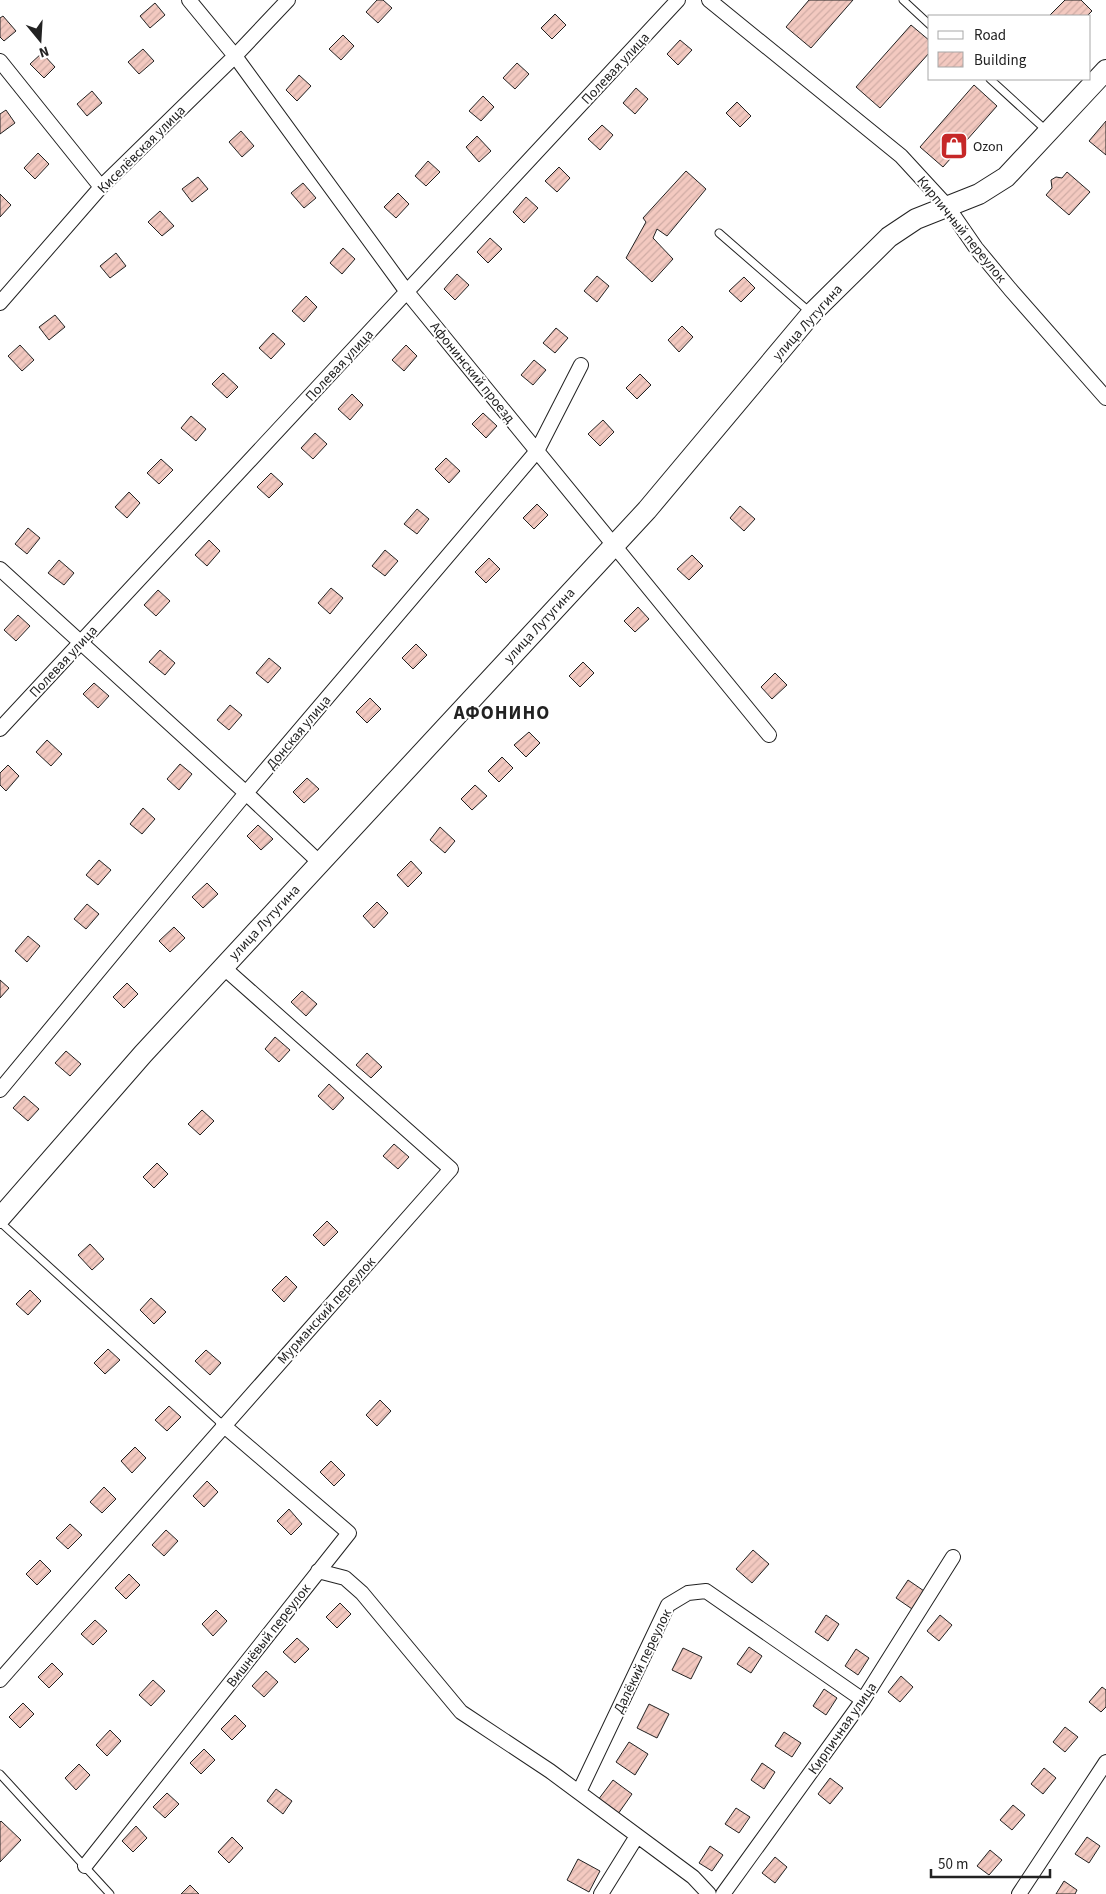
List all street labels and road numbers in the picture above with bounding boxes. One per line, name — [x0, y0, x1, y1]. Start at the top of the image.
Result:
street label: Полевая улица — [577, 28, 654, 109]
street label: Киселёвская улица — [93, 101, 190, 198]
street label: Кирпичный переулок — [912, 172, 1011, 287]
street label: улица Лутугина — [768, 280, 847, 365]
street label: Афонинский проезд — [425, 318, 520, 428]
street label: Полевая улица — [301, 325, 378, 406]
street label: улица Лутугина — [500, 584, 580, 668]
street label: Полевая улица — [25, 621, 102, 702]
street label: Донская улица — [262, 691, 336, 774]
street label: улица Лутугина — [225, 881, 305, 965]
street label: Мурманский переулок — [273, 1253, 380, 1369]
street label: Вишнёвый переулок — [222, 1580, 316, 1692]
street label: Далёкий переулок — [609, 1606, 677, 1717]
street label: Кирпичная улица — [804, 1679, 882, 1779]

